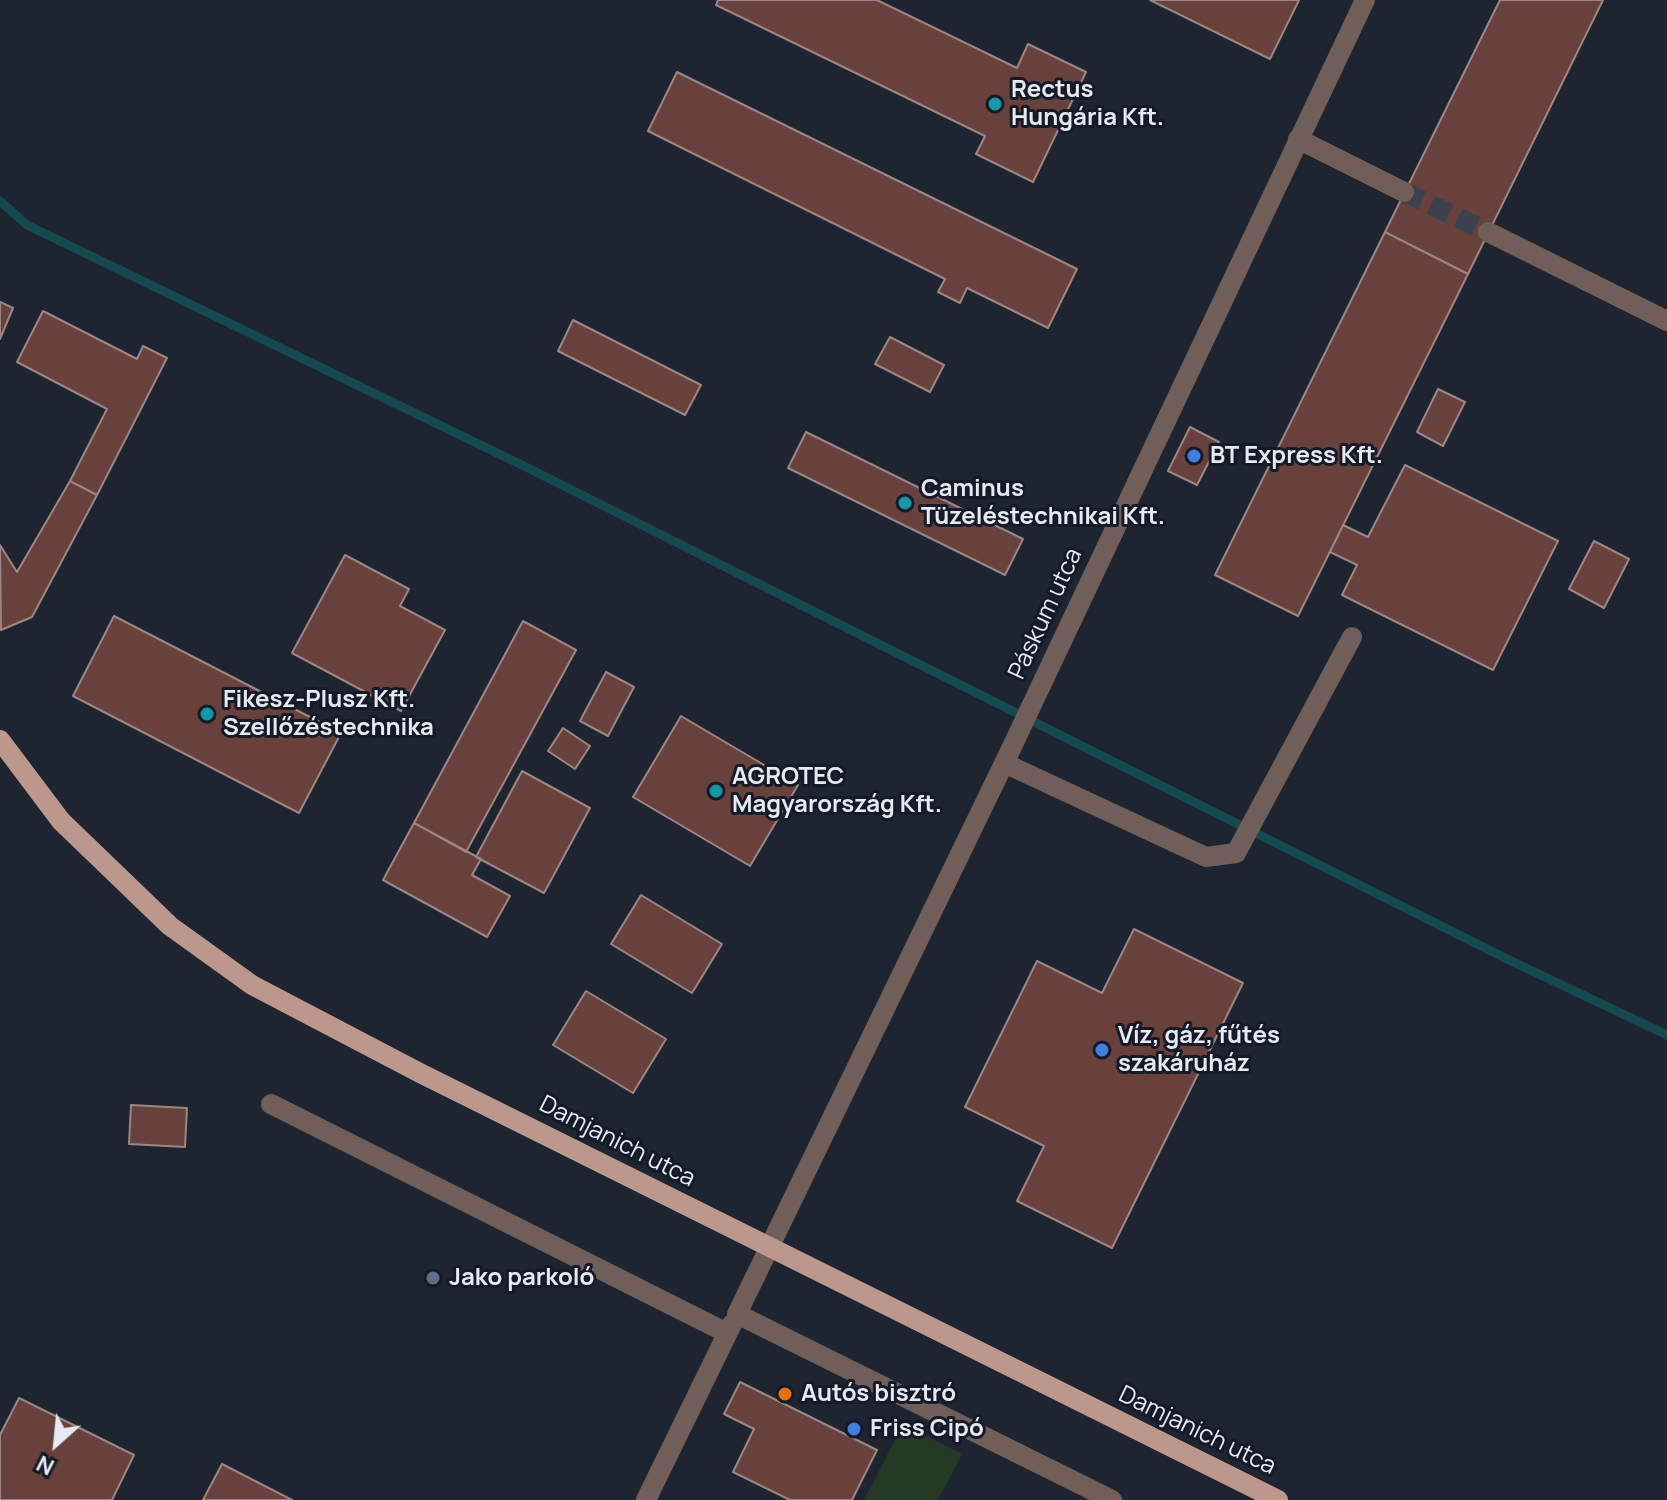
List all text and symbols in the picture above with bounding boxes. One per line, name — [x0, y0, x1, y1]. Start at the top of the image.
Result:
place label: Rectus Hungária Kft. — [1011, 76, 1164, 132]
marker: Rectus Hungária Kft. — [986, 95, 1004, 113]
place label: BT Express Kft. — [1210, 442, 1383, 470]
marker: BT Express Kft. — [1185, 447, 1203, 465]
place label: Caminus Tüzeléstechnikai Kft. — [921, 475, 1165, 531]
marker: Caminus Tüzeléstechnikai Kft. — [896, 494, 914, 512]
street label: Páskum utca — [1003, 544, 1089, 684]
place label: Fikesz-Plusz Kft. Szellőzéstechnika — [223, 686, 434, 742]
marker: Fikesz-Plusz Kft. Szellőzéstechnika — [198, 705, 216, 723]
place label: AGROTEC Magyarország Kft. — [732, 763, 942, 819]
marker: AGROTEC Magyarország Kft. — [707, 782, 725, 800]
place label: Víz, gáz, fűtés szakáruház — [1118, 1022, 1280, 1078]
marker: Víz, gáz, fűtés szakáruház — [1093, 1041, 1111, 1059]
street label: Damjanich utca — [534, 1090, 700, 1194]
place label: Jako parkoló — [449, 1264, 594, 1292]
marker: Jako parkoló — [424, 1269, 442, 1287]
place label: Autós bisztró — [801, 1380, 956, 1408]
street label: Damjanich utca — [1114, 1381, 1280, 1481]
marker: Autós bisztró — [776, 1385, 794, 1403]
north arrow — [16, 1404, 96, 1484]
place label: Friss Cipó — [870, 1415, 984, 1443]
marker: Friss Cipó — [845, 1420, 863, 1438]
text: N — [31, 1448, 59, 1482]

